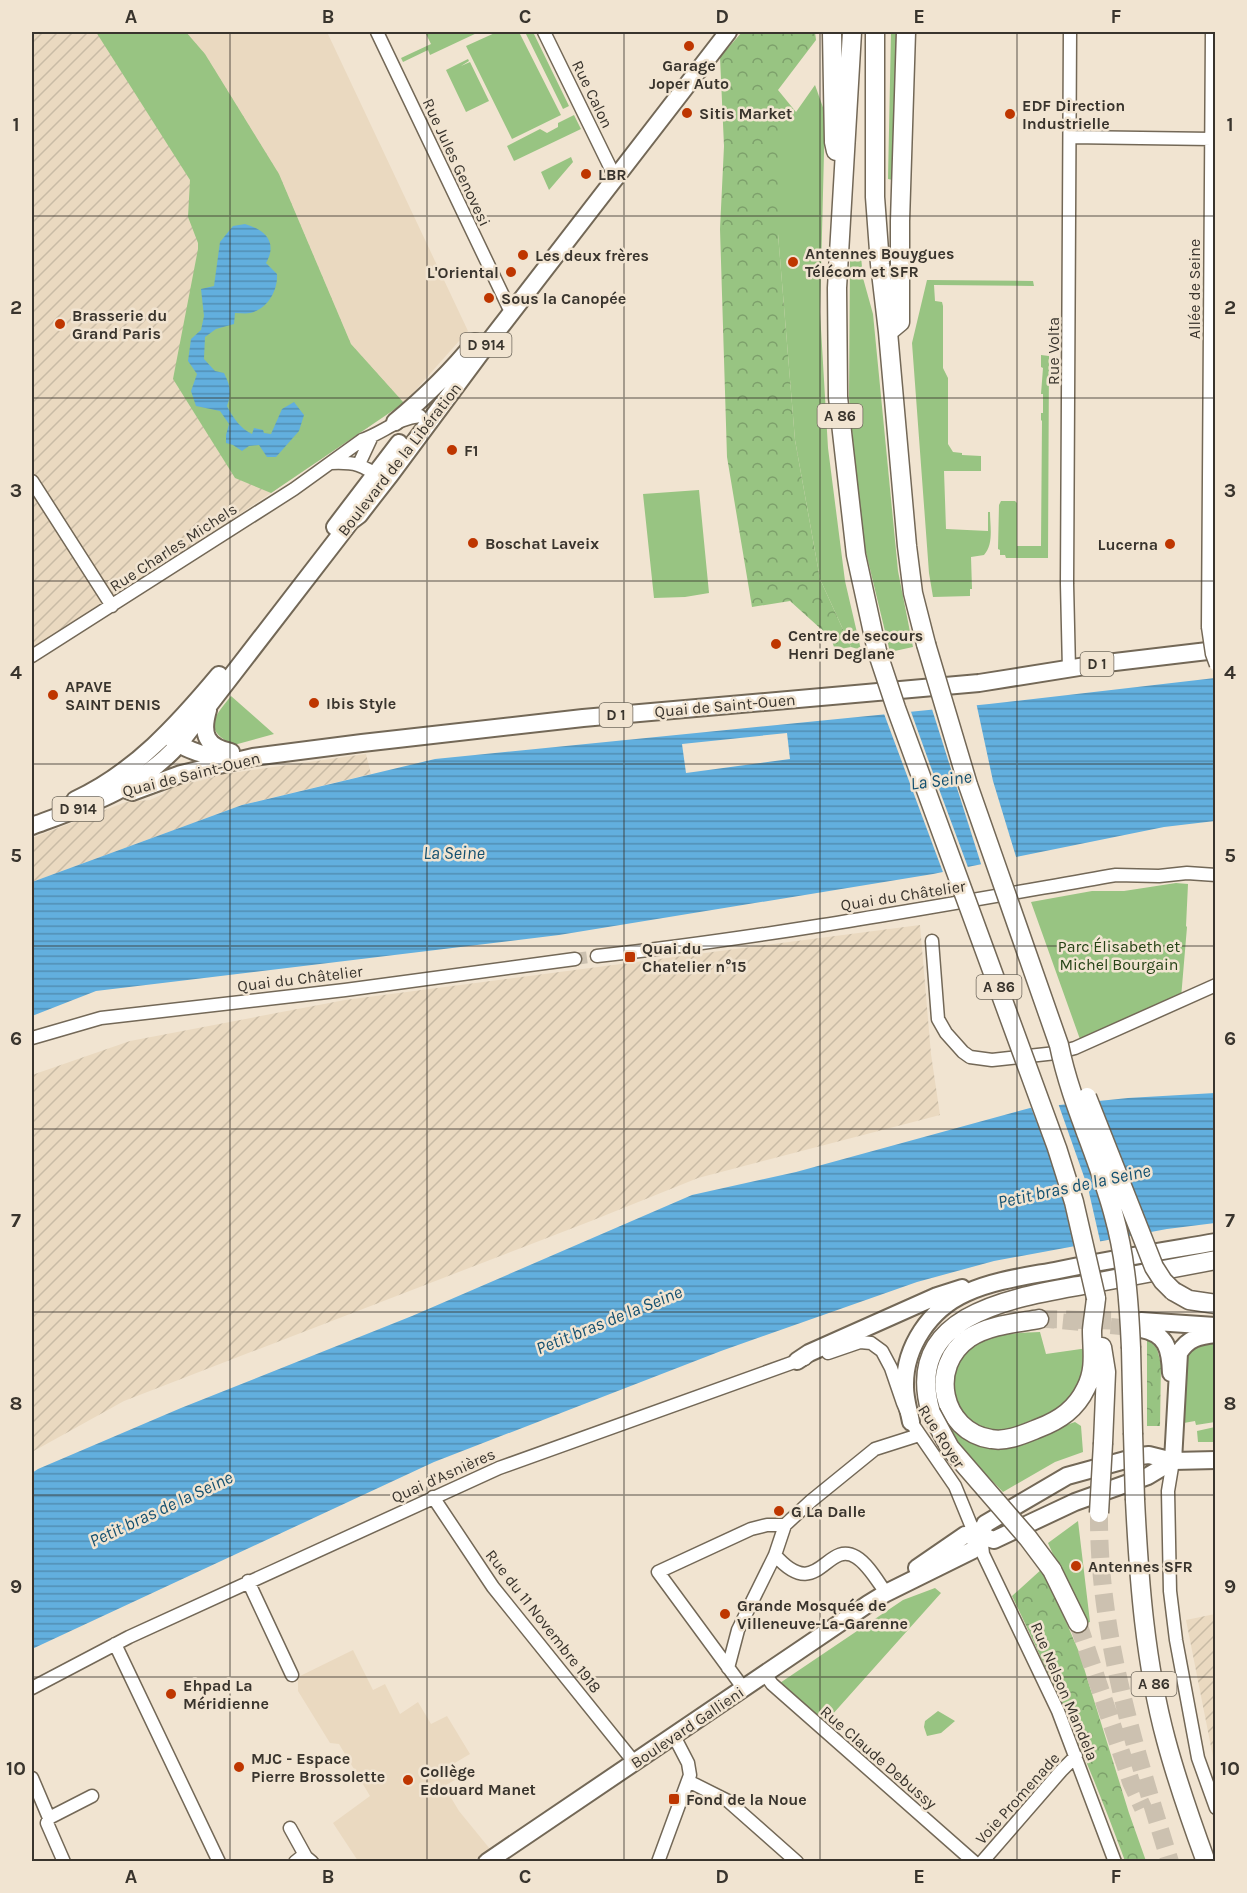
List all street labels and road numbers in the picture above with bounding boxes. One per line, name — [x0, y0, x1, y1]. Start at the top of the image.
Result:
street label: Rue Calon — [568, 57, 617, 131]
street label: Rue Jules Genovesi — [419, 95, 495, 229]
street label: Allée de Seine — [1185, 239, 1204, 339]
street label: Rue Volta — [1044, 317, 1063, 385]
road number: D 914 — [460, 333, 512, 357]
street label: Boulevard de la Libération — [334, 379, 465, 540]
road number: A 86 — [818, 404, 862, 428]
street label: Rue Charles Michels — [106, 499, 240, 596]
road number: D 1 — [1080, 652, 1114, 676]
street label: Quai de Saint-Ouen — [654, 690, 796, 721]
road number: D 1 — [600, 703, 632, 727]
street label: Quai de Saint-Ouen — [120, 748, 262, 801]
road number: D 914 — [52, 797, 104, 821]
street label: Quai du Châtelier — [839, 876, 967, 915]
street label: Quai du Châtelier — [236, 961, 364, 996]
road number: A 86 — [976, 975, 1022, 999]
street label: Rue Royer — [914, 1401, 969, 1472]
street label: Quai d'Asnières — [388, 1444, 498, 1507]
street label: Rue du 11 Novembre 1918 — [482, 1546, 605, 1697]
street label: Rue Nelson Mandela — [1027, 1619, 1102, 1763]
road number: A 86 — [1132, 1672, 1176, 1696]
street label: Boulevard Gallieni — [627, 1683, 748, 1772]
street label: Rue Claude Debussy — [817, 1702, 941, 1813]
street label: Voie Promenade — [971, 1749, 1063, 1848]

